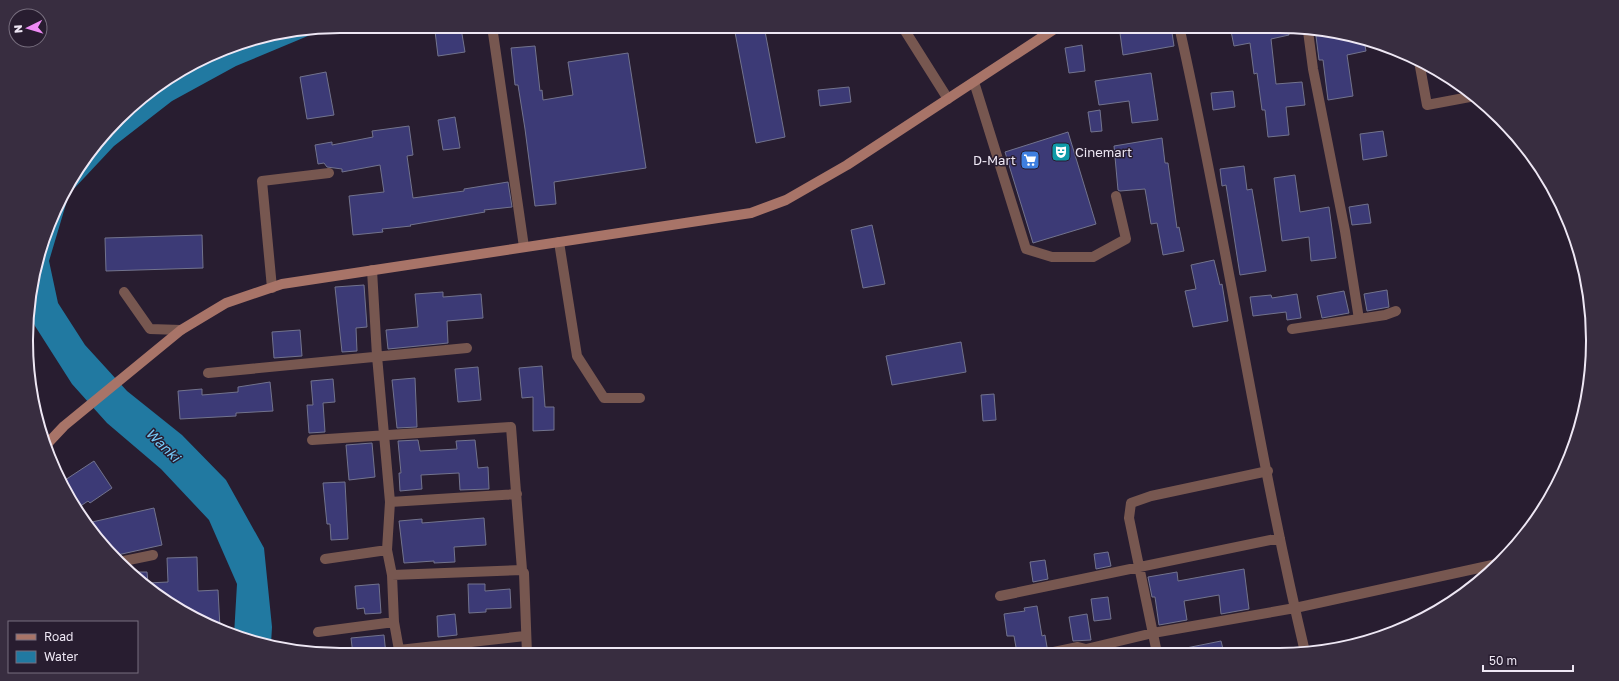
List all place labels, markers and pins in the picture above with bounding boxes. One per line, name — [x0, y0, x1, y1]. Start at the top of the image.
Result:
theatre icon: Cinemart — [1050, 141, 1072, 163]
place label: Cinemart — [1075, 144, 1132, 160]
supermarket icon: D-Mart — [1019, 149, 1041, 171]
place label: D-Mart — [973, 152, 1016, 168]

